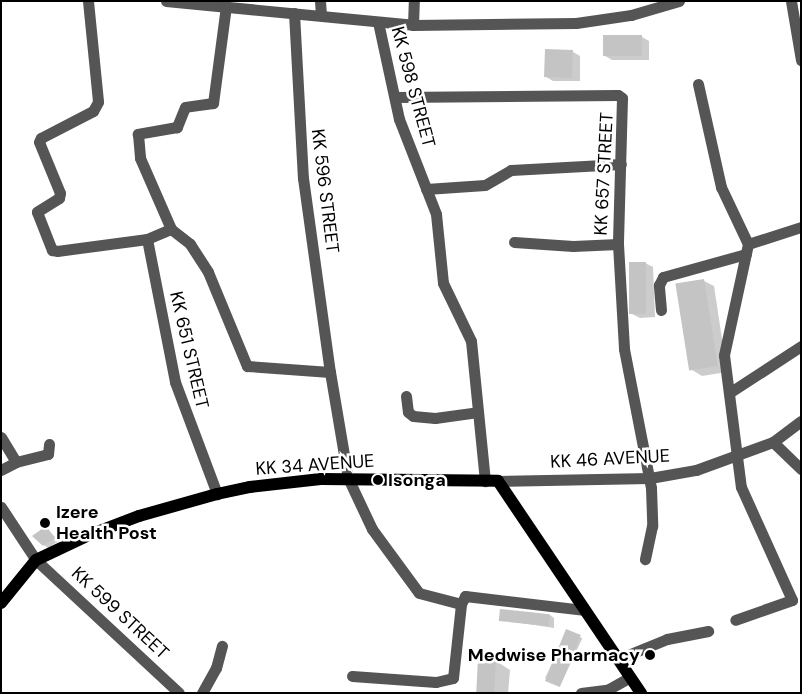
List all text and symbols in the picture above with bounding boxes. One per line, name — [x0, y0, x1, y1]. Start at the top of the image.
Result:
street label: KK 598 STREET — [386, 24, 440, 150]
street label: KK 657 STREET — [590, 112, 618, 236]
street label: KK 596 STREET — [307, 128, 343, 254]
street label: KK 651 STREET — [165, 289, 213, 411]
street label: KK 46 AVENUE — [550, 445, 670, 473]
street label: KK 34 AVENUE — [255, 450, 375, 480]
place label: Isonga — [388, 469, 446, 491]
marker: Isonga — [372, 474, 384, 486]
place label: Izere Health Post — [56, 502, 157, 544]
marker: Izere Health Post — [38, 516, 52, 530]
street label: KK 599 STREET — [67, 562, 173, 664]
place label: Medwise Pharmacy — [468, 644, 640, 666]
marker: Medwise Pharmacy — [644, 649, 656, 661]

